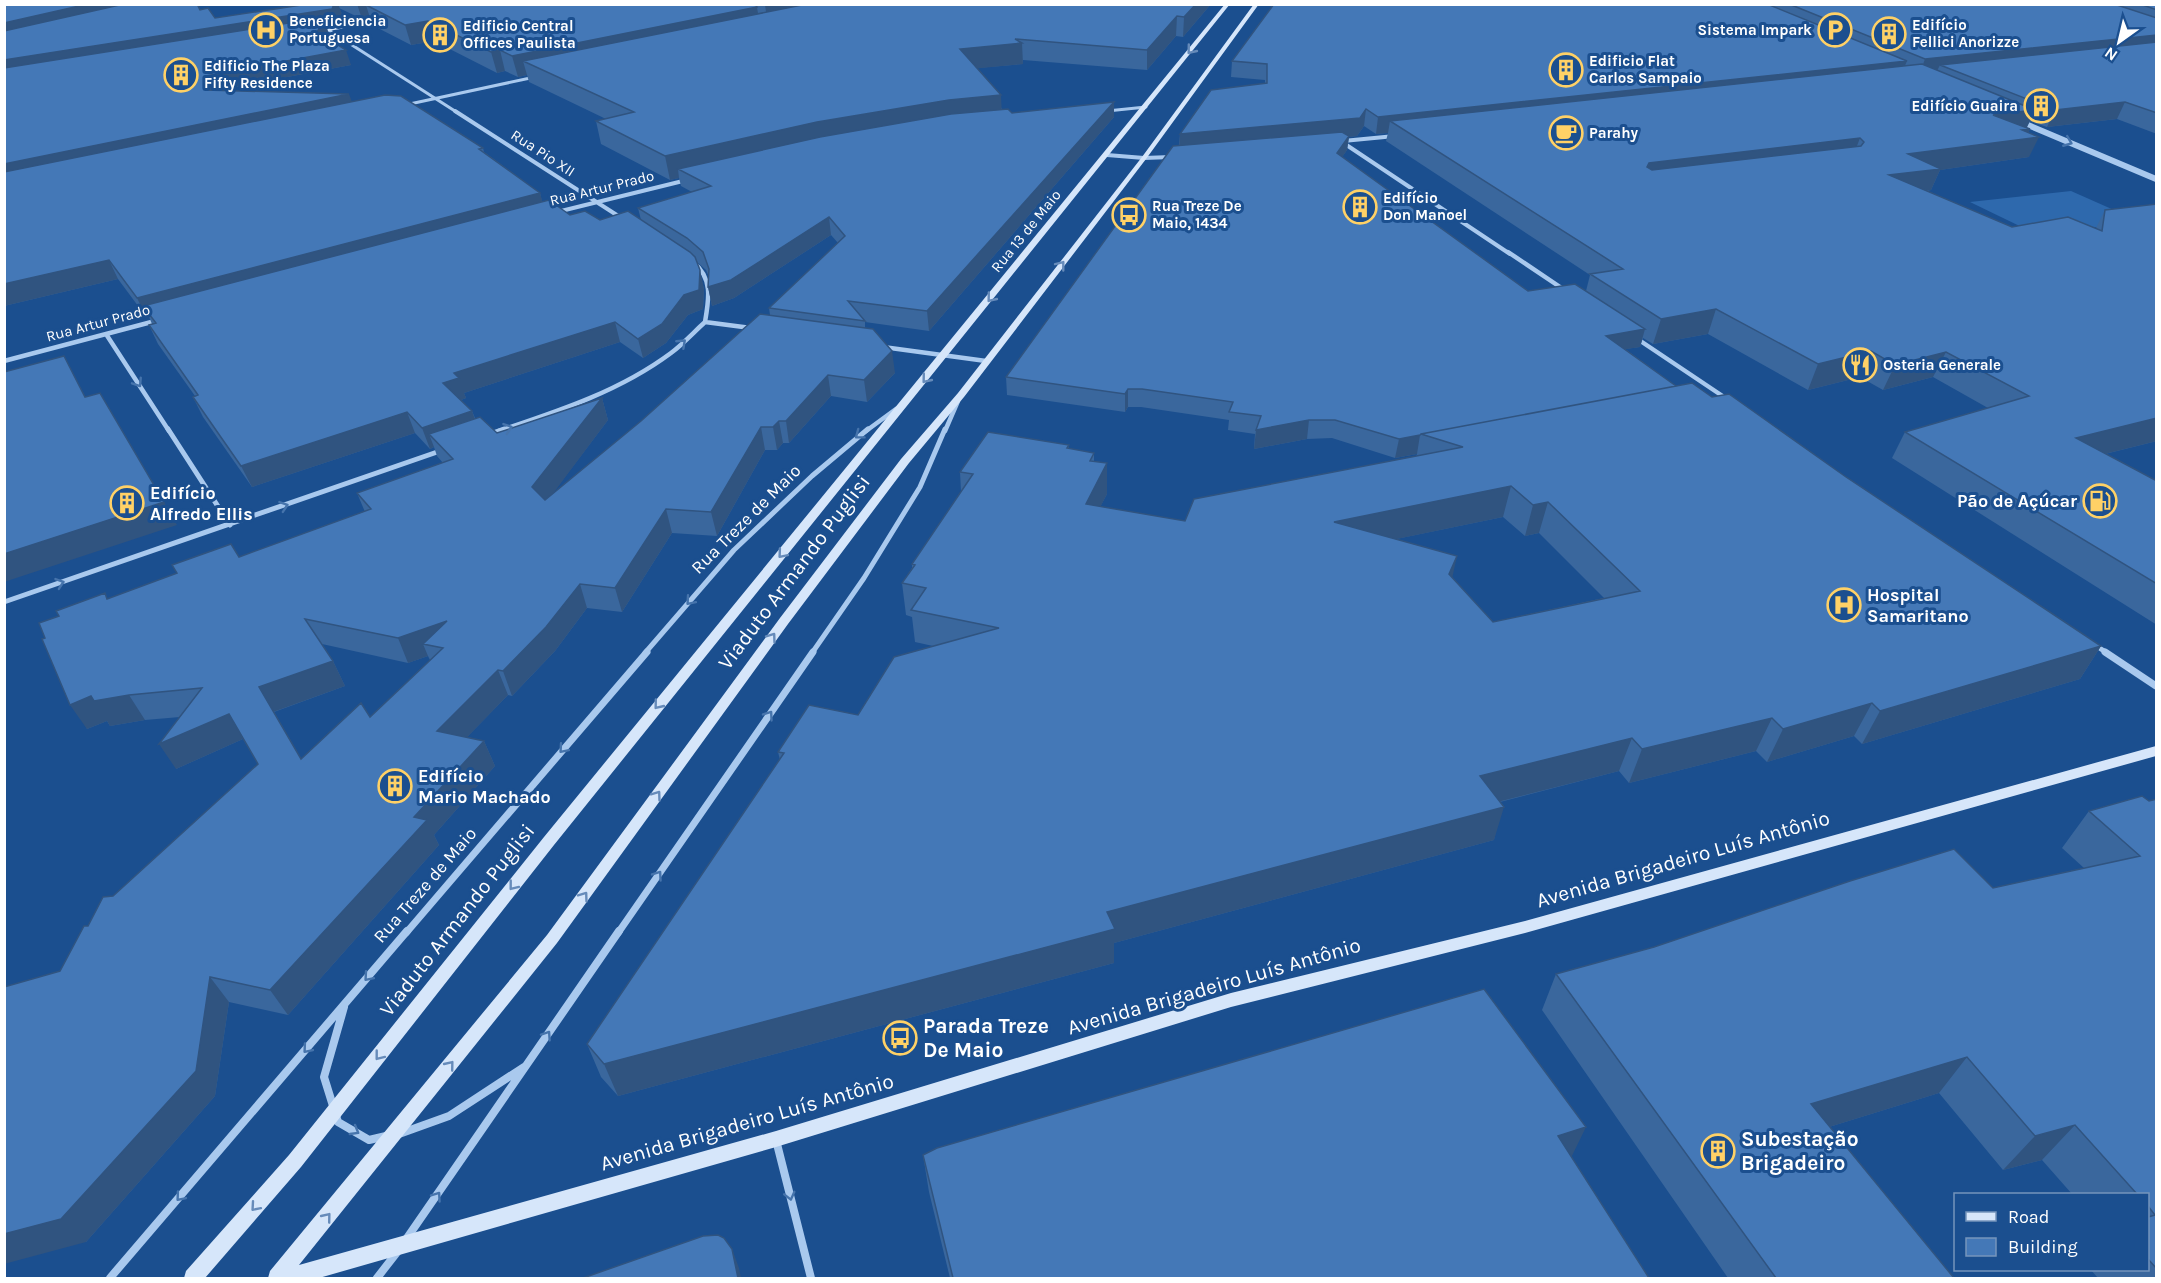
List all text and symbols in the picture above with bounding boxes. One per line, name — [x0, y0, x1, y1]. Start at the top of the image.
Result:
hospital icon: Beneficiencia Portuguesa — [248, 12, 284, 48]
place label: Beneficiencia Portuguesa — [289, 12, 386, 47]
parking icon: Sistema Impark — [1817, 12, 1853, 48]
north arrow — [2089, 12, 2149, 72]
building icon: Edifício Fellici Anorizze — [1871, 16, 1907, 52]
place label: Edifício Fellici Anorizze — [1912, 16, 2019, 51]
building icon: Edificio Central Offices Paulista — [422, 17, 458, 53]
place label: Edificio Central Offices Paulista — [463, 17, 576, 52]
place label: Sistema Impark — [1697, 21, 1812, 39]
one-way arrow — [1188, 43, 1199, 54]
text: N — [2101, 43, 2121, 65]
building icon: Edificio Flat Carlos Sampaio — [1548, 52, 1584, 88]
place label: Edificio Flat Carlos Sampaio — [1589, 52, 1702, 87]
building icon: Edificio The Plaza Fifty Residence — [163, 57, 199, 93]
place label: Edificio The Plaza Fifty Residence — [204, 57, 330, 92]
building icon: Edifício Guaira — [2023, 88, 2059, 124]
place label: Edifício Guaira — [1912, 97, 2018, 115]
cafe icon: Parahy — [1548, 115, 1584, 151]
place label: Parahy — [1589, 124, 1638, 142]
street label: Rua Pio XII — [508, 126, 578, 180]
one-way arrow — [2062, 135, 2073, 147]
street label: Rua Artur Prado — [548, 166, 656, 210]
street label: Rua 13 de Maio — [987, 186, 1065, 276]
building icon: Edifício Don Manoel — [1342, 189, 1378, 225]
place label: Edifício Don Manoel — [1383, 189, 1467, 224]
bus stop icon: Rua Treze De Maio, 1434 — [1111, 197, 1147, 233]
place label: Rua Treze De Maio, 1434 — [1152, 197, 1242, 232]
one-way arrow — [1053, 261, 1064, 272]
one-way arrow — [987, 292, 998, 303]
street label: Rua Artur Prado — [44, 300, 152, 346]
one-way arrow — [675, 339, 686, 350]
restaurant icon: Osteria Generale — [1842, 347, 1878, 383]
place label: Osteria Generale — [1883, 356, 2001, 374]
one-way arrow — [922, 372, 933, 383]
one-way arrow — [131, 376, 142, 387]
one-way arrow — [502, 422, 512, 435]
one-way arrow — [854, 428, 865, 439]
street label: Rua Treze de Maio — [687, 460, 805, 578]
street label: Viaduto Armando Puglisi — [713, 470, 875, 674]
place label: Edifício Alfredo Ellis — [150, 482, 253, 525]
fuel station icon: Pão de Açúcar — [2082, 483, 2118, 519]
building icon: Edifício Alfredo Ellis — [109, 485, 145, 521]
place label: Pão de Açúcar — [1957, 490, 2077, 512]
one-way arrow — [278, 500, 289, 513]
one-way arrow — [778, 547, 789, 558]
one-way arrow — [54, 578, 65, 591]
place label: Hospital Samaritano — [1867, 584, 1969, 627]
hospital icon: Hospital Samaritano — [1826, 587, 1862, 623]
one-way arrow — [686, 594, 697, 605]
one-way arrow — [765, 633, 776, 644]
one-way arrow — [655, 698, 666, 709]
one-way arrow — [762, 710, 773, 721]
one-way arrow — [559, 742, 570, 753]
place label: Edifício Mario Machado — [418, 765, 551, 808]
building icon: Edifício Mario Machado — [377, 768, 413, 804]
one-way arrow — [650, 790, 661, 801]
street label: Avenida Brigadeiro Luís Antônio — [1534, 806, 1832, 912]
street label: Viaduto Armando Puglisi — [375, 819, 539, 1021]
street label: Rua Treze de Maio — [369, 823, 481, 947]
one-way arrow — [651, 870, 662, 881]
one-way arrow — [509, 880, 520, 891]
one-way arrow — [576, 891, 587, 902]
street label: Avenida Brigadeiro Luís Antônio — [1065, 933, 1363, 1039]
one-way arrow — [364, 970, 375, 981]
place label: Parada Treze De Maio — [923, 1014, 1049, 1062]
bus stop icon: Parada Treze De Maio — [882, 1020, 918, 1056]
one-way arrow — [540, 1031, 551, 1042]
one-way arrow — [303, 1042, 314, 1053]
one-way arrow — [375, 1049, 386, 1060]
one-way arrow — [442, 1061, 453, 1072]
street label: Avenida Brigadeiro Luís Antônio — [598, 1069, 896, 1175]
one-way arrow — [349, 1124, 359, 1136]
place label: Subestação Brigadeiro — [1741, 1127, 1859, 1175]
building icon: Subestação Brigadeiro — [1700, 1133, 1736, 1169]
one-way arrow — [176, 1190, 187, 1201]
one-way arrow — [783, 1191, 796, 1201]
one-way arrow — [430, 1192, 441, 1203]
legend — [1954, 1193, 2149, 1271]
one-way arrow — [251, 1200, 262, 1211]
text: Road — [2008, 1206, 2049, 1228]
one-way arrow — [320, 1213, 331, 1224]
text: Building — [2008, 1236, 2078, 1258]

